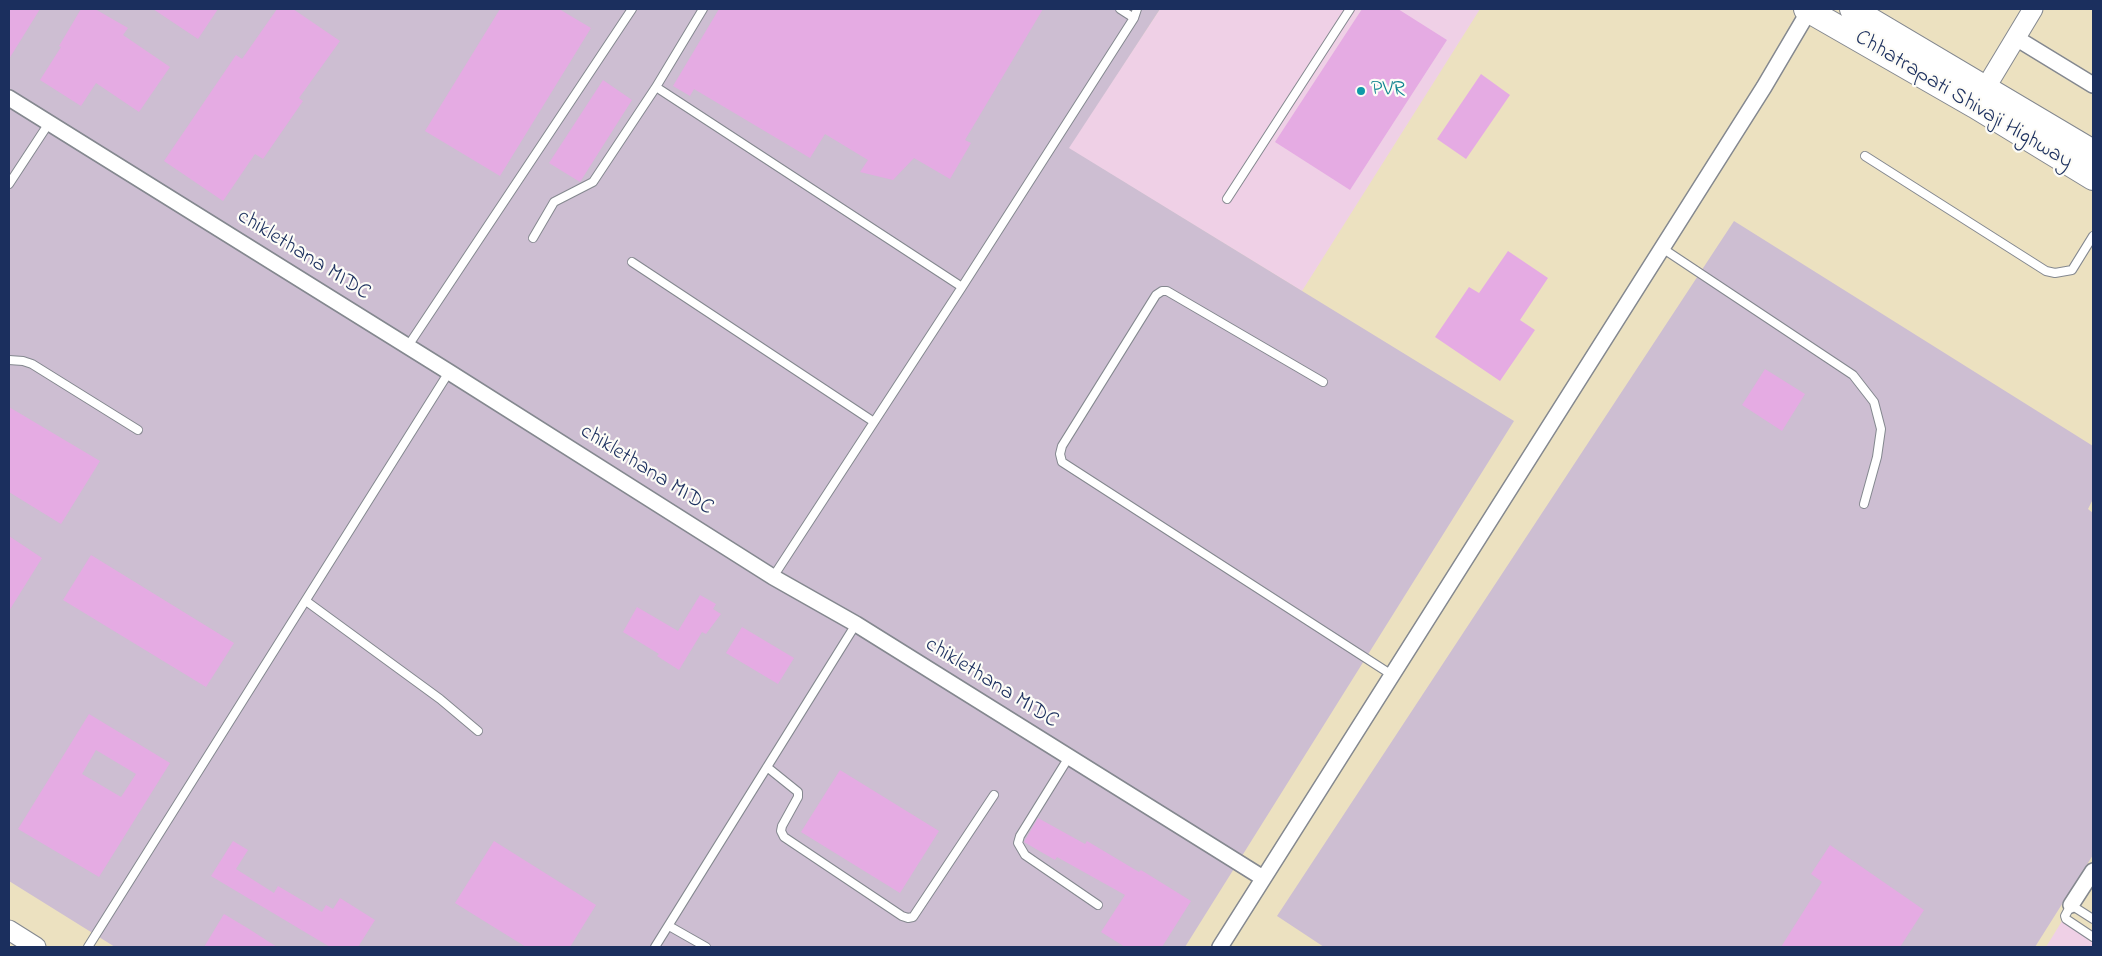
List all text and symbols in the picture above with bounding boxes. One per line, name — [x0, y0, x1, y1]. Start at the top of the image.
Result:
street label: Chhatrapati Shivaji Highway — [1849, 26, 2077, 176]
place label: PVR — [1371, 78, 1405, 104]
marker: PVR — [1355, 85, 1367, 97]
street label: chiklethana MIDC — [232, 205, 374, 307]
street label: chiklethana MIDC — [575, 420, 717, 522]
street label: chiklethana MIDC — [920, 633, 1062, 735]

